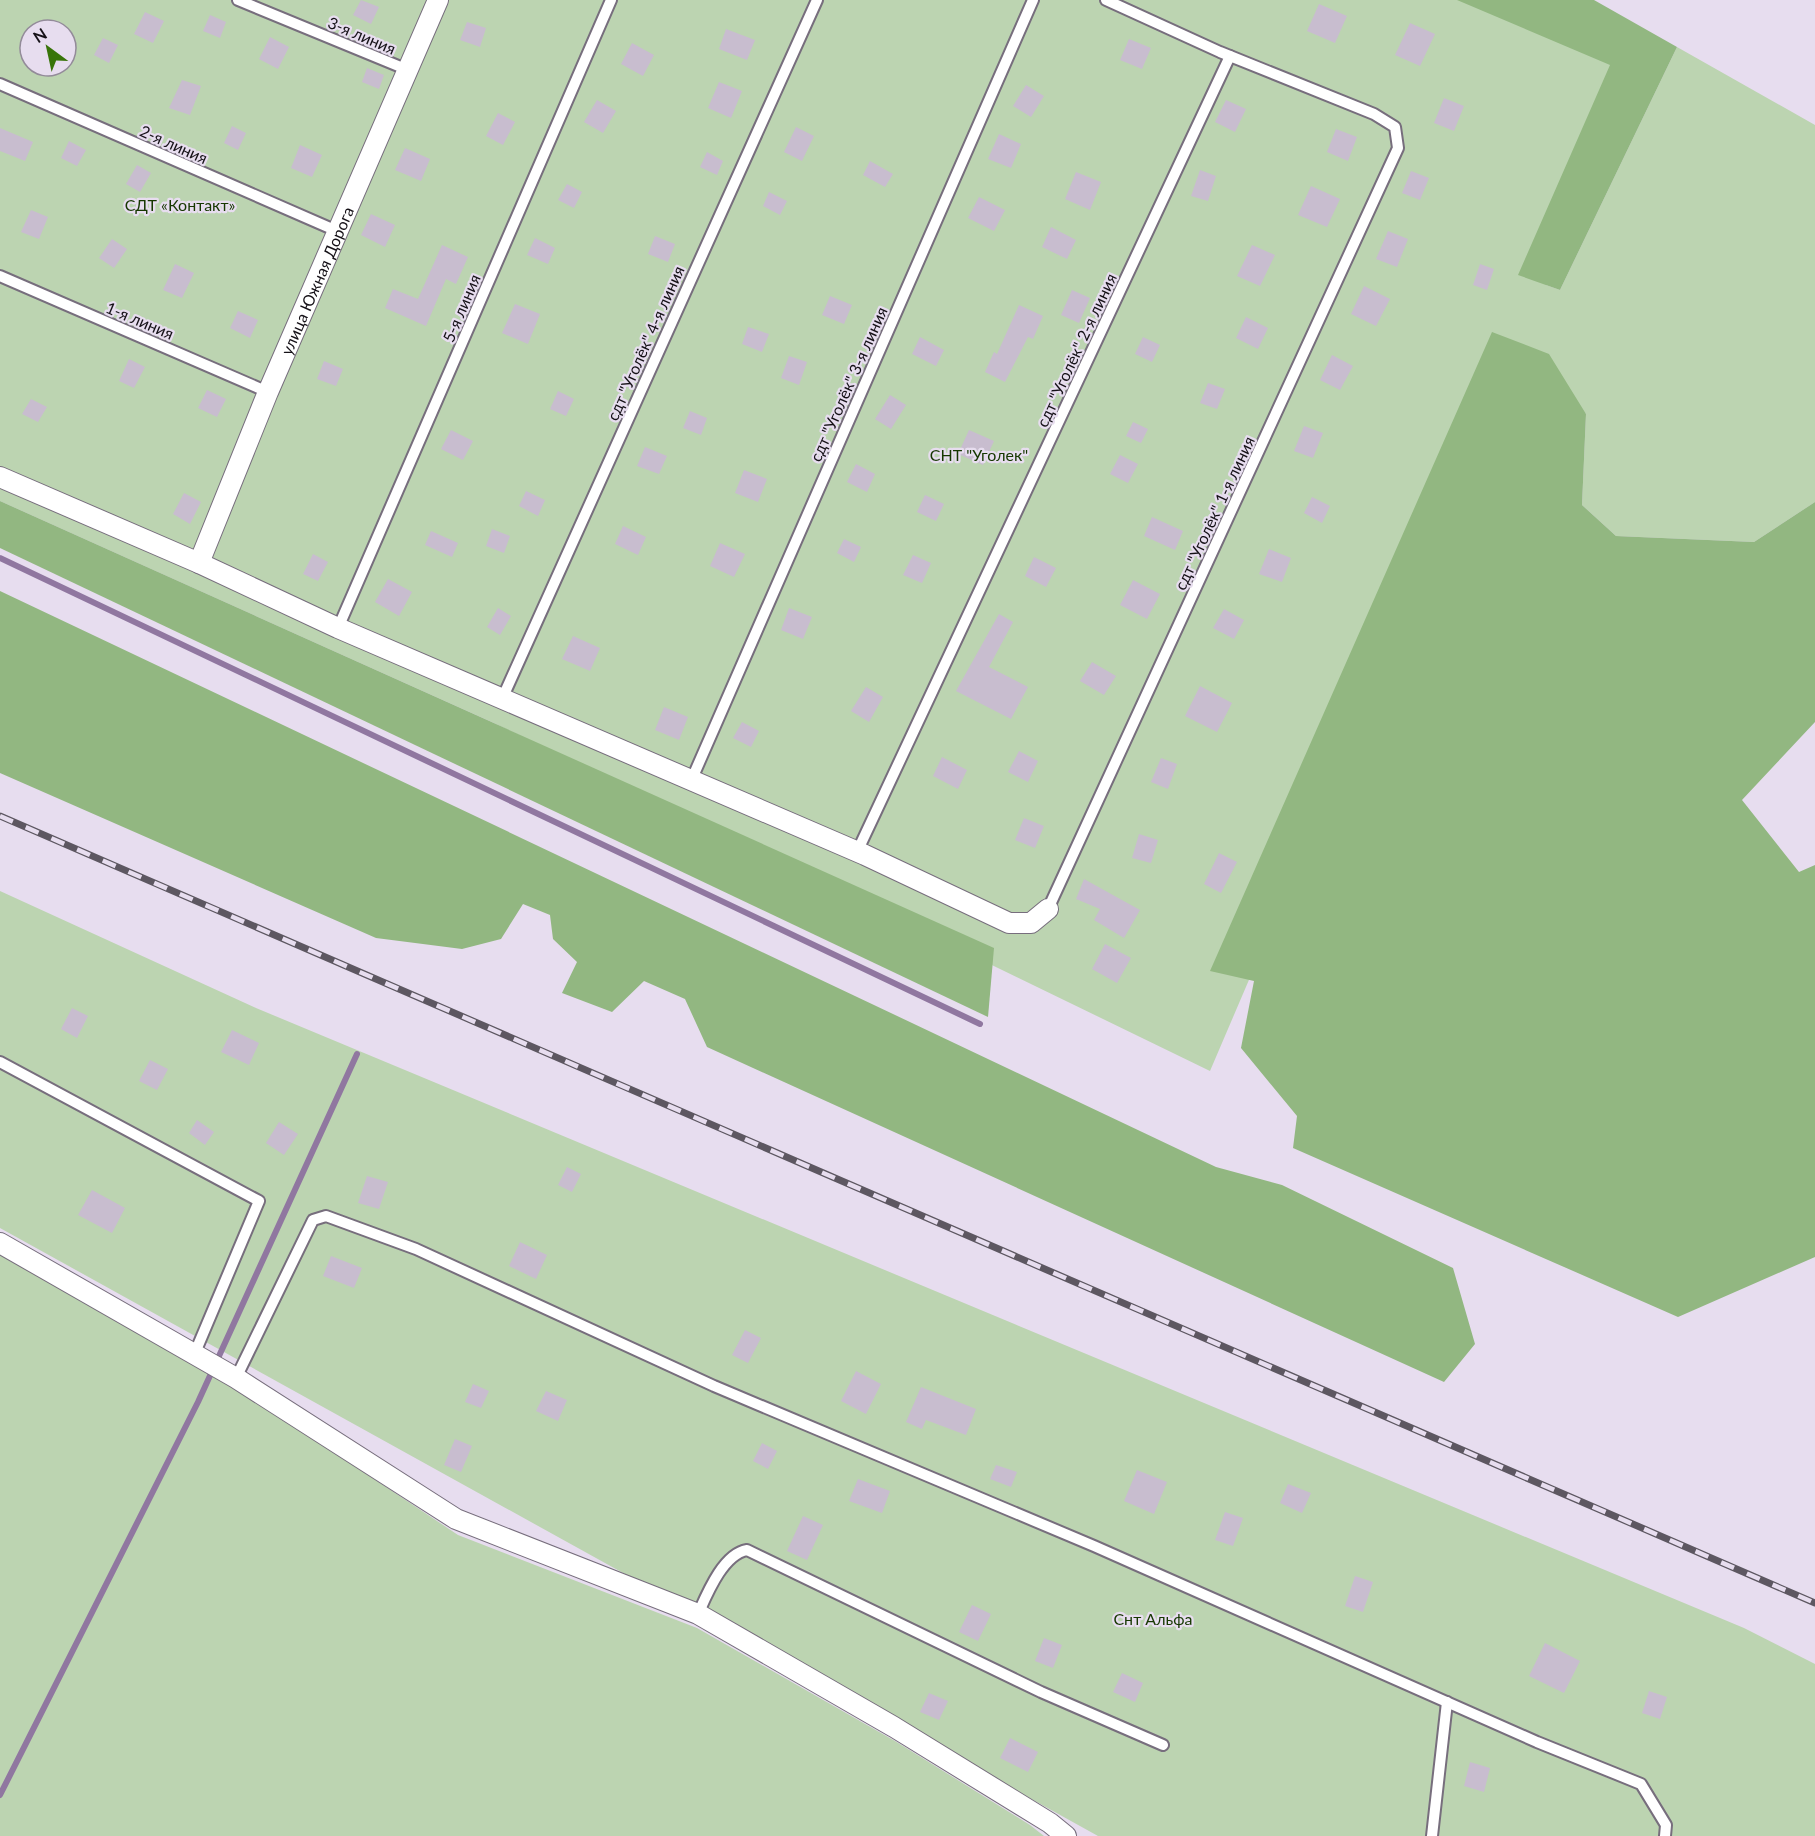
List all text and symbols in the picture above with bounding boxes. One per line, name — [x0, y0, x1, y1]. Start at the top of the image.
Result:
street label: 3-я линия — [325, 12, 399, 58]
north arrow — [18, 18, 78, 78]
text: N — [29, 24, 50, 46]
street label: 2-я линия — [137, 121, 211, 167]
park label: СДТ «Контакт» — [125, 195, 235, 214]
street label: улица Южная Дорога — [276, 203, 357, 357]
street label: сдт "Уголёк" 4-я линия — [602, 263, 688, 423]
street label: сдт "Уголёк" 2-я линия — [1032, 270, 1120, 430]
street label: 5-я линия — [438, 271, 484, 345]
street label: 1-я линия — [103, 297, 177, 343]
street label: сдт "Уголёк" 3-я линия — [805, 304, 891, 464]
street label: сдт "Уголёк" 1-я линия — [1170, 433, 1258, 593]
park label: СНТ "Уголек" — [930, 445, 1028, 464]
park label: Снт Альфа — [1113, 1609, 1193, 1628]

